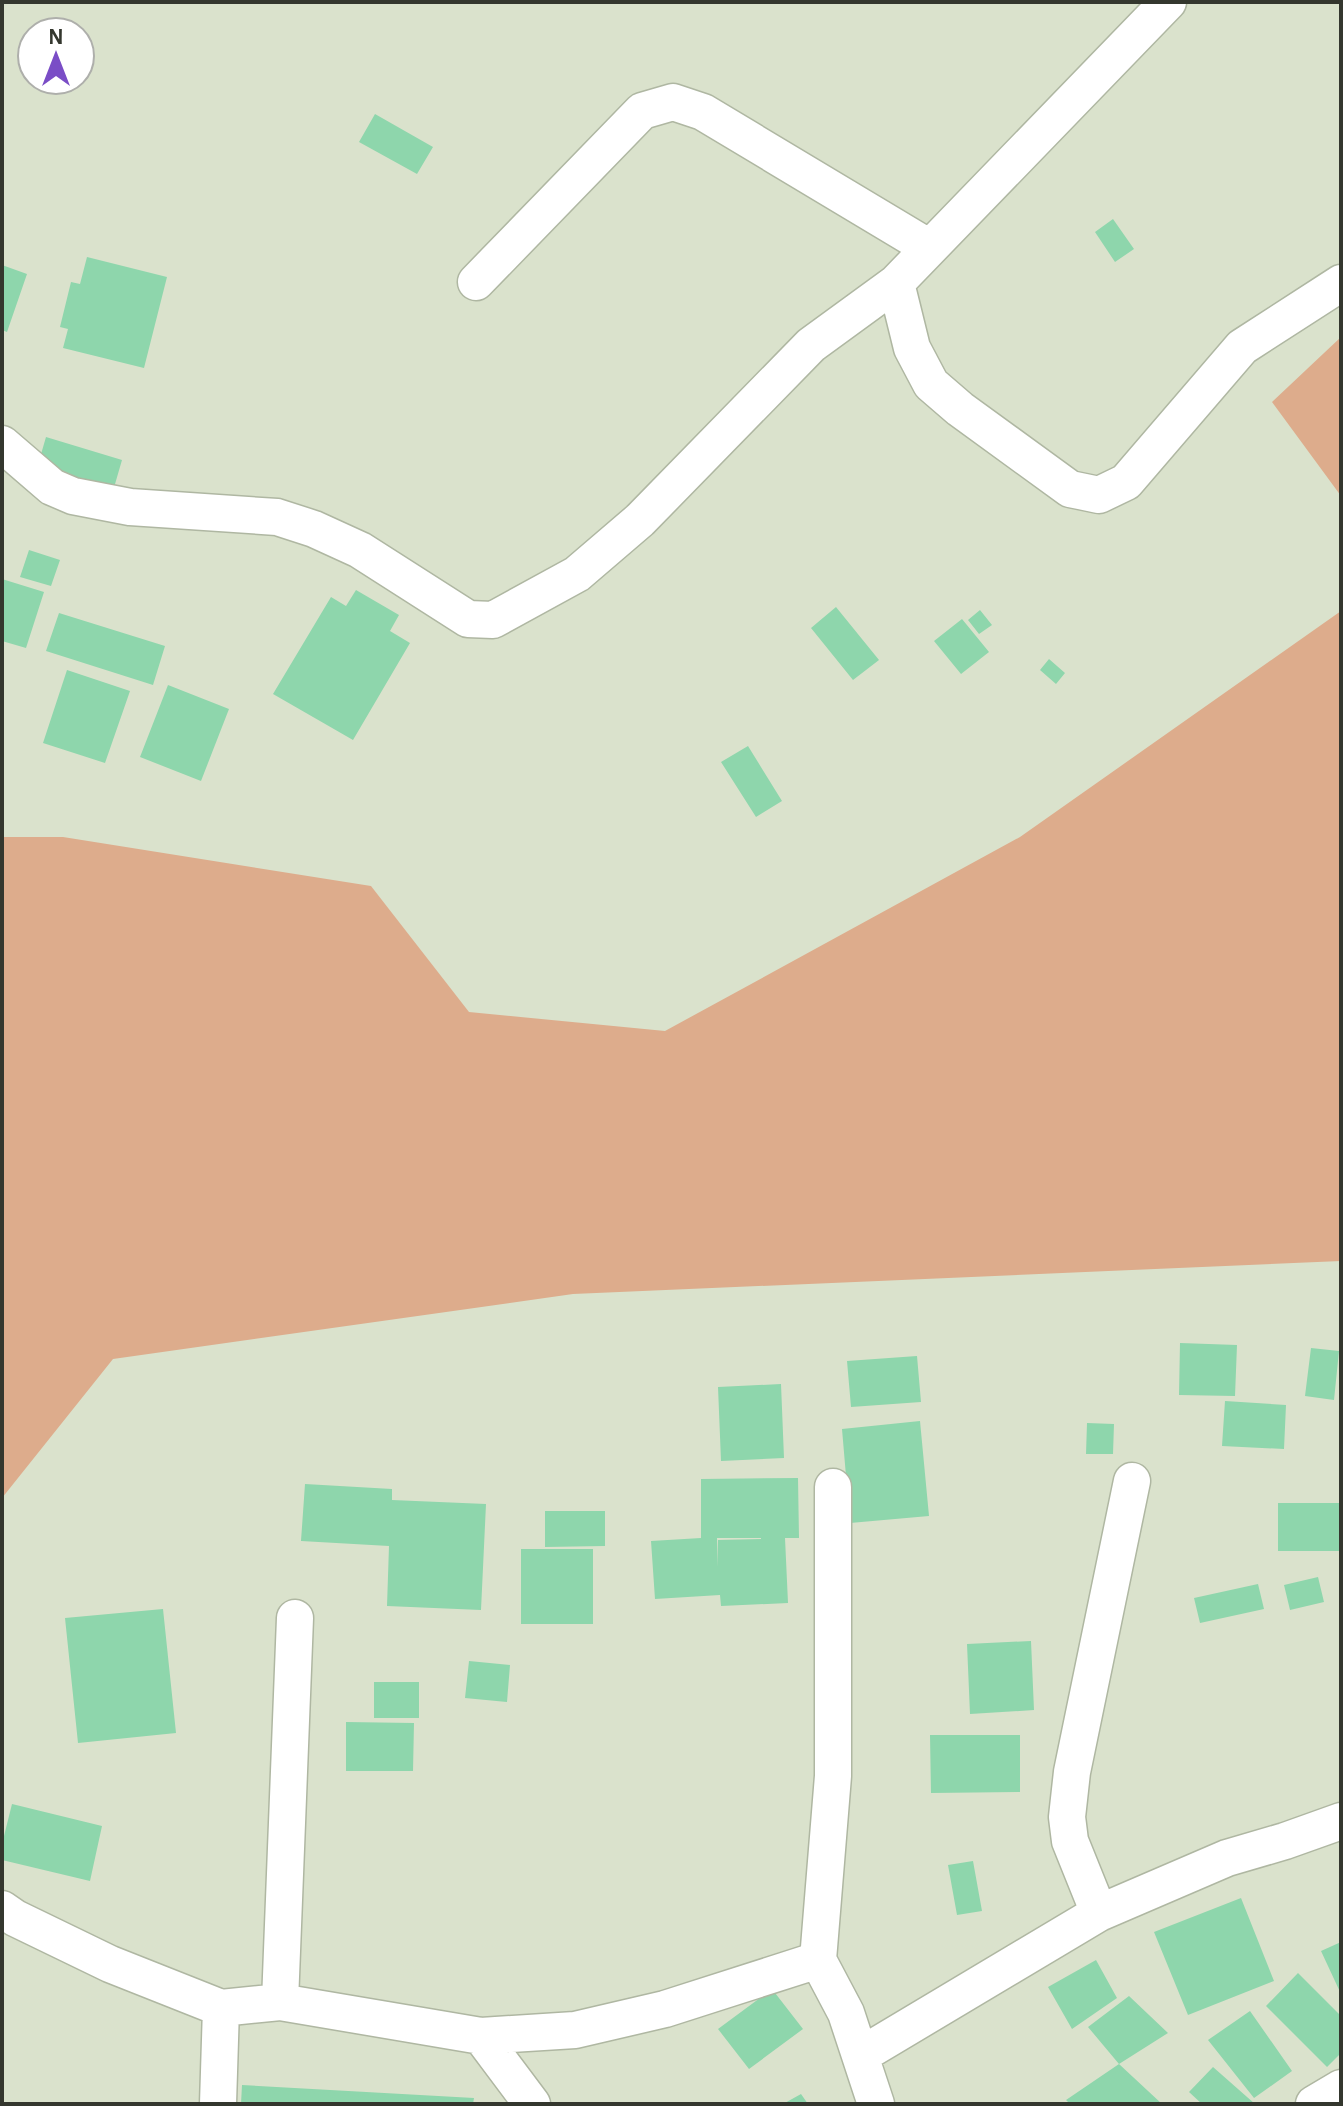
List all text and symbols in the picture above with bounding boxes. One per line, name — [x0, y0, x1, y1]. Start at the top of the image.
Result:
north arrow — [16, 16, 96, 96]
text: N — [48, 26, 64, 48]

